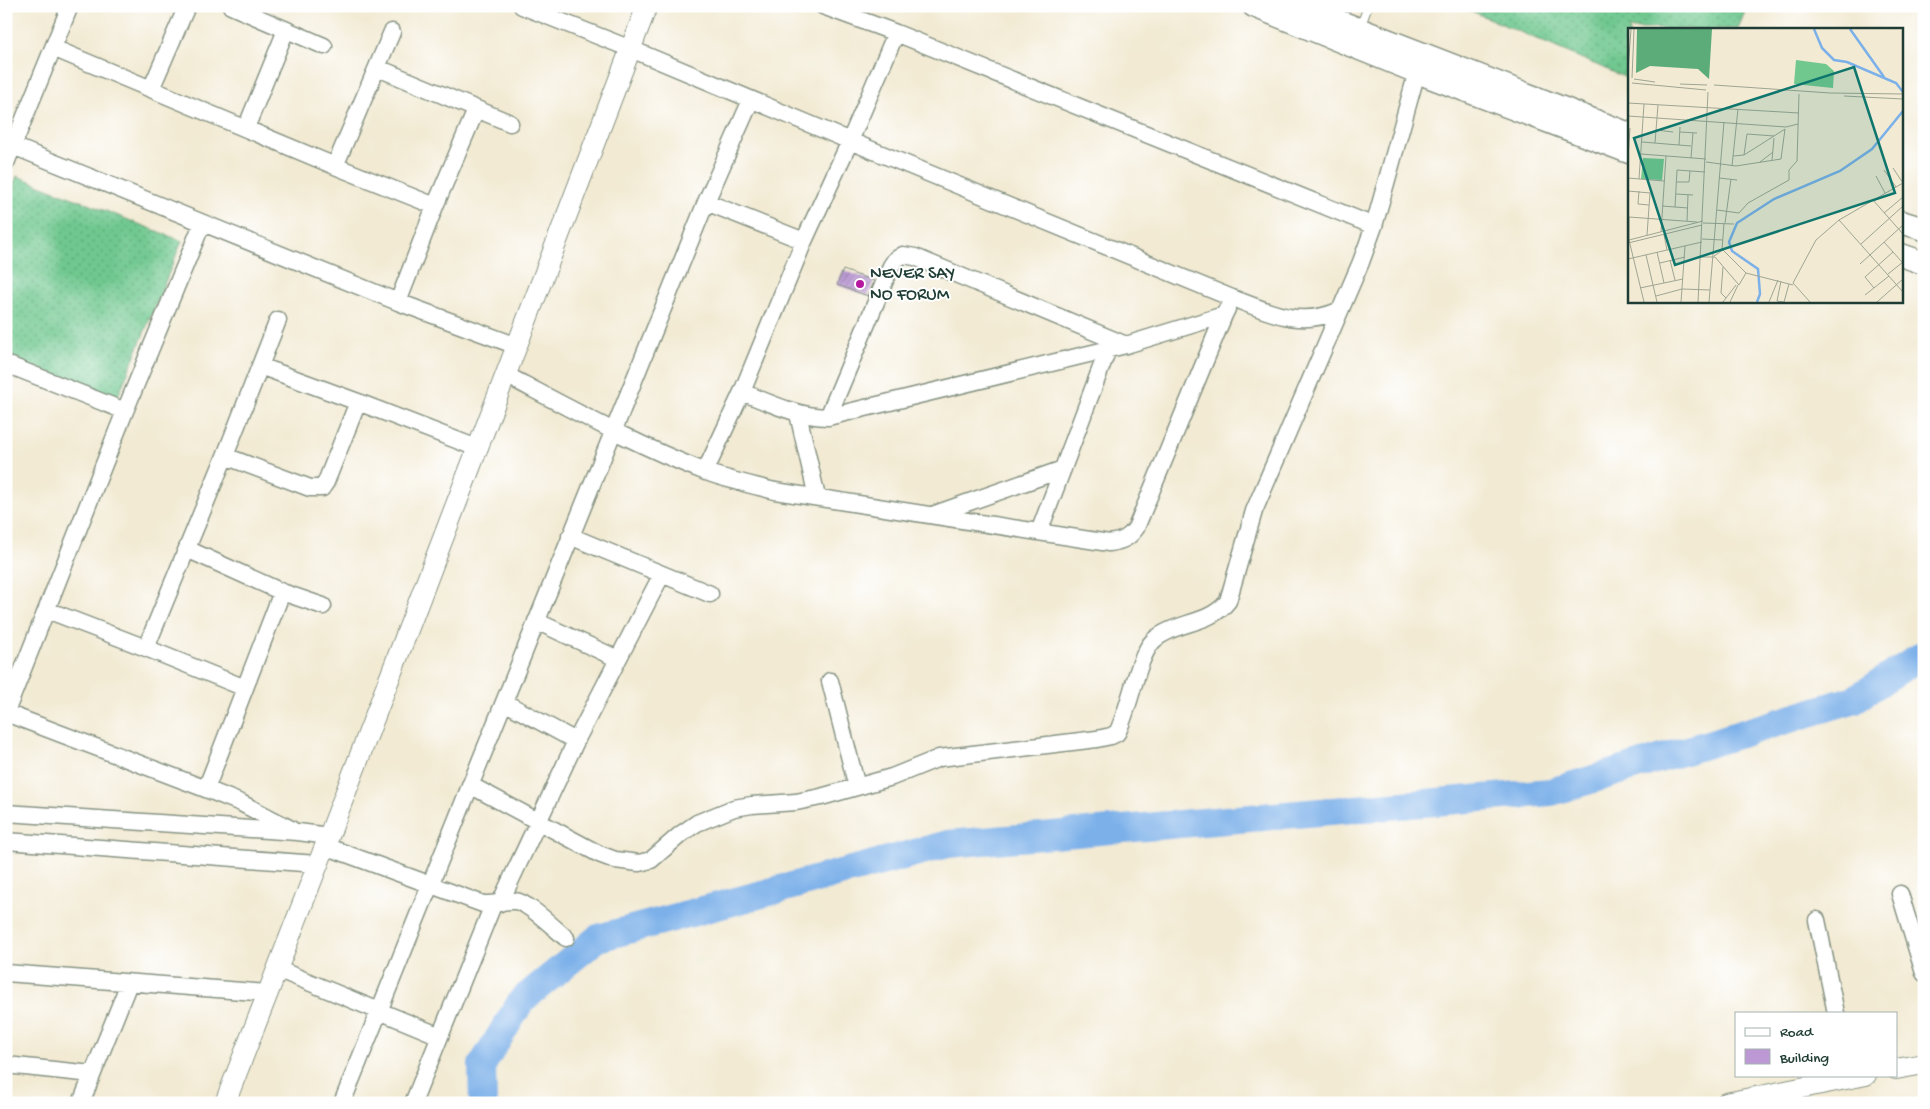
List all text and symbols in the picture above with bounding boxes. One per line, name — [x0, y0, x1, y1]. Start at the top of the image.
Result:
inset map — [1628, 28, 1902, 302]
place label: NEVER SAY NO FORUM — [870, 264, 955, 306]
marker: NEVER SAY NO FORUM — [854, 278, 866, 290]
legend — [1735, 1012, 1898, 1076]
text: Road — [1780, 1024, 1814, 1042]
text: Building — [1779, 1050, 1829, 1068]

